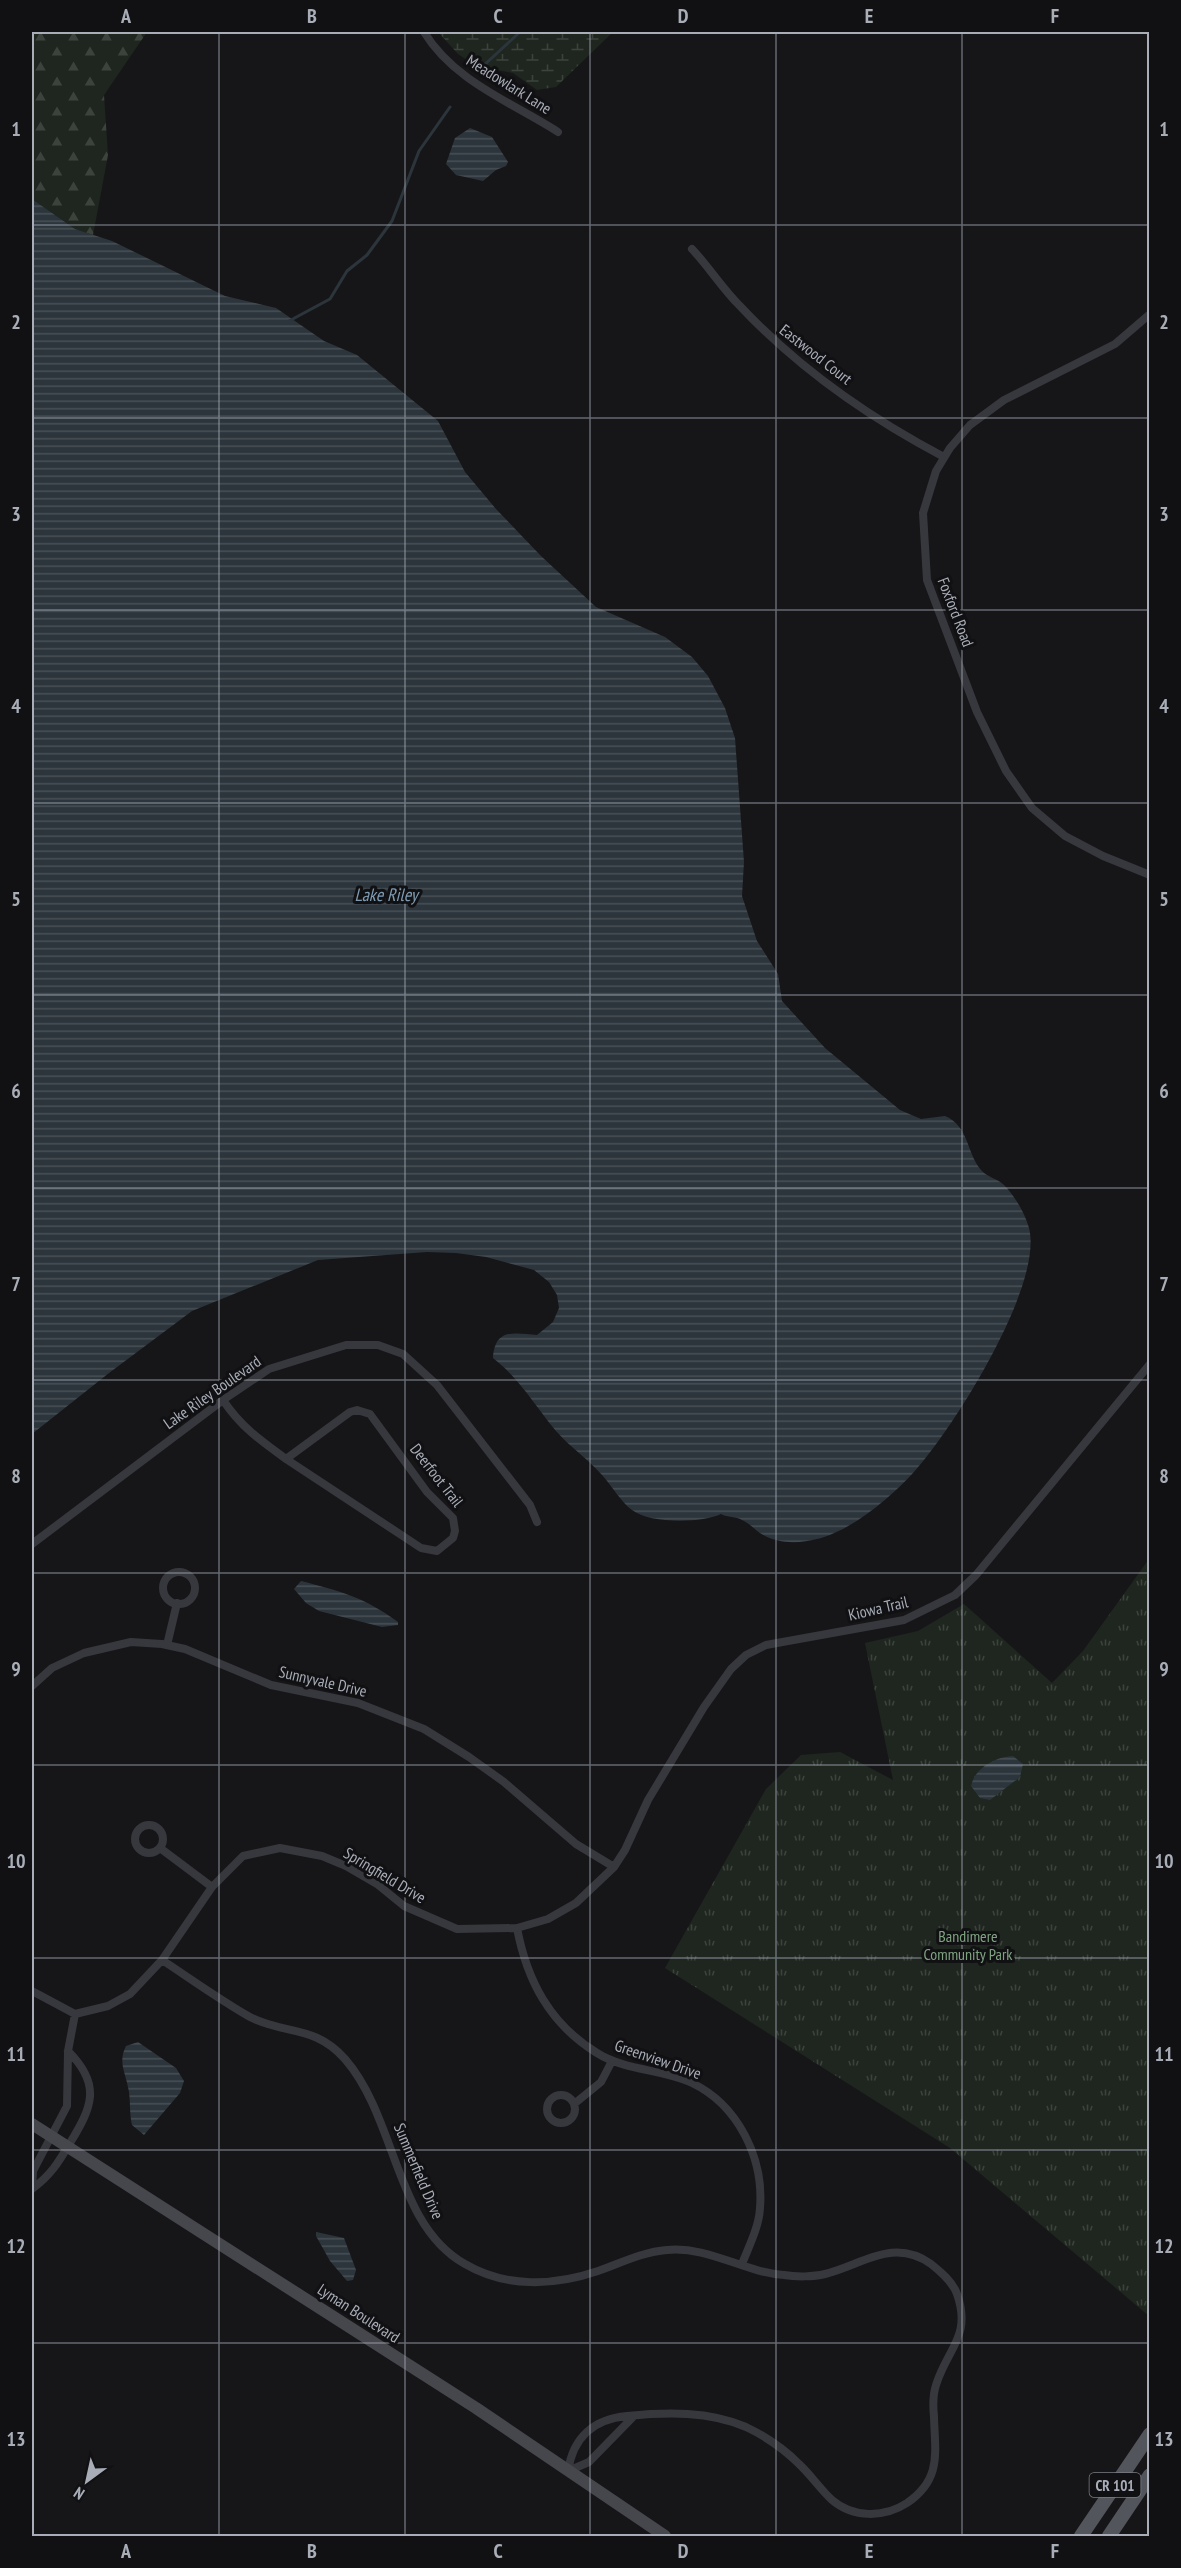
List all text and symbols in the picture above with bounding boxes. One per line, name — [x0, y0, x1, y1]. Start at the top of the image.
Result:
text: A — [120, 3, 132, 29]
text: B — [307, 3, 317, 29]
text: C — [493, 3, 503, 29]
text: D — [678, 3, 689, 29]
text: E — [865, 3, 873, 29]
text: F — [1051, 3, 1059, 29]
street label: Meadowlark Lane — [463, 50, 555, 118]
text: 1 — [11, 116, 21, 142]
text: 1 — [1159, 116, 1169, 142]
text: 2 — [11, 309, 21, 335]
text: 2 — [1159, 309, 1169, 335]
street label: Eastwood Court — [776, 320, 857, 389]
text: 3 — [11, 501, 21, 527]
text: 3 — [1159, 501, 1169, 527]
street label: Foxford Road — [934, 574, 978, 650]
text: 4 — [11, 693, 21, 719]
text: 4 — [1159, 693, 1169, 719]
water label: Lake Riley — [354, 883, 420, 906]
text: 5 — [11, 886, 21, 912]
text: 5 — [1159, 886, 1169, 912]
text: 6 — [11, 1078, 21, 1104]
text: 6 — [1159, 1078, 1169, 1104]
text: 7 — [11, 1271, 21, 1297]
text: 7 — [1159, 1271, 1169, 1297]
street label: Lake Riley Boulevard — [159, 1351, 265, 1433]
street label: Deerfoot Trail — [406, 1439, 468, 1511]
text: 8 — [11, 1463, 21, 1489]
text: 8 — [1159, 1463, 1169, 1489]
street label: Kiowa Trail — [846, 1591, 910, 1625]
text: 9 — [11, 1656, 21, 1682]
text: 9 — [1159, 1656, 1169, 1682]
street label: Sunnyvale Drive — [277, 1661, 369, 1701]
street label: Springfield Drive — [340, 1843, 430, 1907]
text: 10 — [6, 1848, 26, 1874]
text: 10 — [1154, 1848, 1174, 1874]
park label: Bandimere Community Park — [923, 1926, 1013, 1964]
street label: Greenview Drive — [612, 2035, 704, 2083]
text: 11 — [6, 2041, 26, 2067]
text: 11 — [1154, 2041, 1174, 2067]
street label: Summerfield Drive — [390, 2120, 448, 2222]
text: 12 — [6, 2233, 26, 2259]
text: 12 — [1154, 2233, 1174, 2259]
street label: Lyman Boulevard — [314, 2279, 404, 2347]
text: 13 — [6, 2426, 26, 2452]
text: 13 — [1154, 2426, 1174, 2452]
north arrow — [57, 2451, 117, 2511]
road number: CR 101 — [1090, 2473, 1140, 2497]
text: N — [70, 2483, 88, 2504]
text: A — [120, 2538, 132, 2564]
text: B — [307, 2538, 317, 2564]
text: C — [493, 2538, 503, 2564]
text: D — [678, 2538, 689, 2564]
text: E — [865, 2538, 873, 2564]
text: F — [1051, 2538, 1059, 2564]

